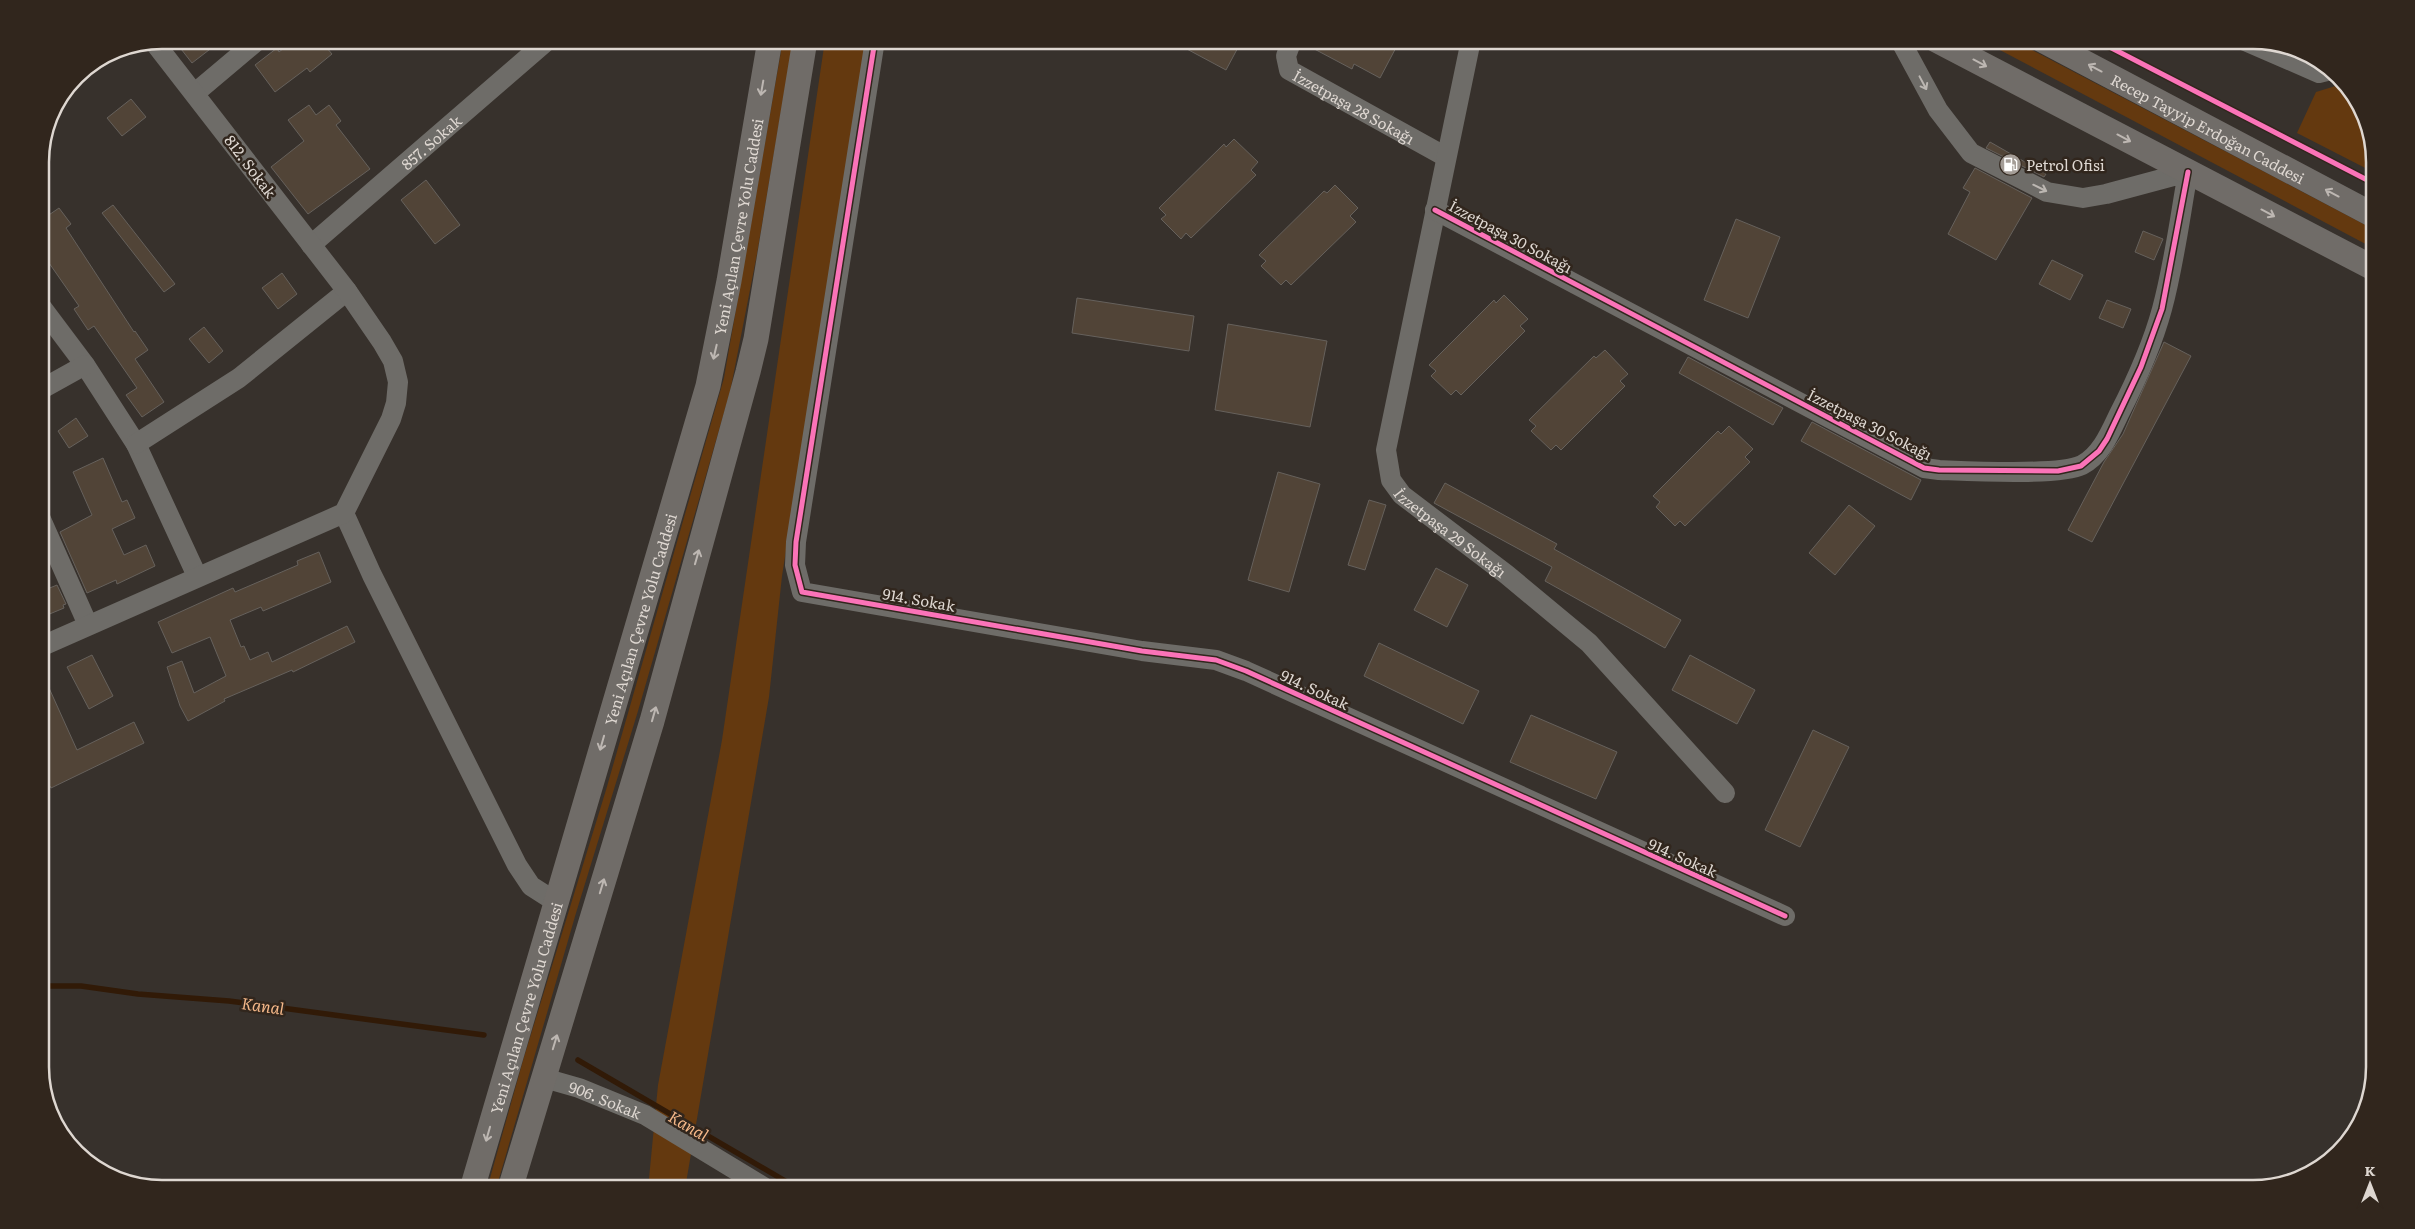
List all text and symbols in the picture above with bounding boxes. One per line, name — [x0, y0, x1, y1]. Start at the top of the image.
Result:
one-way arrow — [1972, 58, 1987, 68]
street label: İzzetpaşa 28 Sokağı — [1289, 63, 1419, 149]
one-way arrow — [2088, 63, 2103, 72]
street label: Recep Tayyip Erdoğan Caddesi — [2107, 67, 2309, 189]
one-way arrow — [1919, 75, 1928, 90]
one-way arrow — [756, 80, 766, 96]
street label: 857. Sokak — [395, 108, 467, 174]
street label: Yeni Açılan Çevre Yolu Caddesi — [707, 116, 768, 337]
street label: 812. Sokak — [220, 130, 283, 203]
one-way arrow — [2116, 133, 2131, 143]
fuel station icon: Petrol Ofisi — [1998, 152, 2022, 176]
place label: Petrol Ofisi — [2026, 153, 2105, 176]
one-way arrow — [2032, 184, 2047, 193]
one-way arrow — [2324, 188, 2339, 198]
street label: İzzetpaşa 30 Sokağı — [1445, 194, 1577, 278]
one-way arrow — [2260, 209, 2275, 218]
one-way arrow — [710, 343, 720, 359]
street label: İzzetpaşa 30 Sokağı — [1804, 383, 1936, 465]
street label: İzzetpaşa 29 Sokağı — [1389, 483, 1512, 582]
street label: Yeni Açılan Çevre Yolu Caddesi — [597, 510, 682, 728]
one-way arrow — [693, 550, 703, 566]
street label: 914. Sokak — [881, 581, 958, 617]
street label: 914. Sokak — [1277, 663, 1354, 715]
one-way arrow — [649, 706, 659, 722]
one-way arrow — [596, 734, 606, 750]
street label: 914. Sokak — [1645, 832, 1722, 883]
one-way arrow — [597, 879, 607, 895]
street label: Yeni Açılan Çevre Yolu Caddesi — [483, 899, 567, 1116]
water label: Kanal — [240, 990, 286, 1020]
one-way arrow — [550, 1034, 560, 1050]
street label: 906. Sokak — [567, 1074, 646, 1124]
water label: Kanal — [664, 1104, 714, 1146]
one-way arrow — [483, 1126, 493, 1142]
north arrow — [2345, 1159, 2395, 1209]
text: K — [2365, 1160, 2376, 1180]

